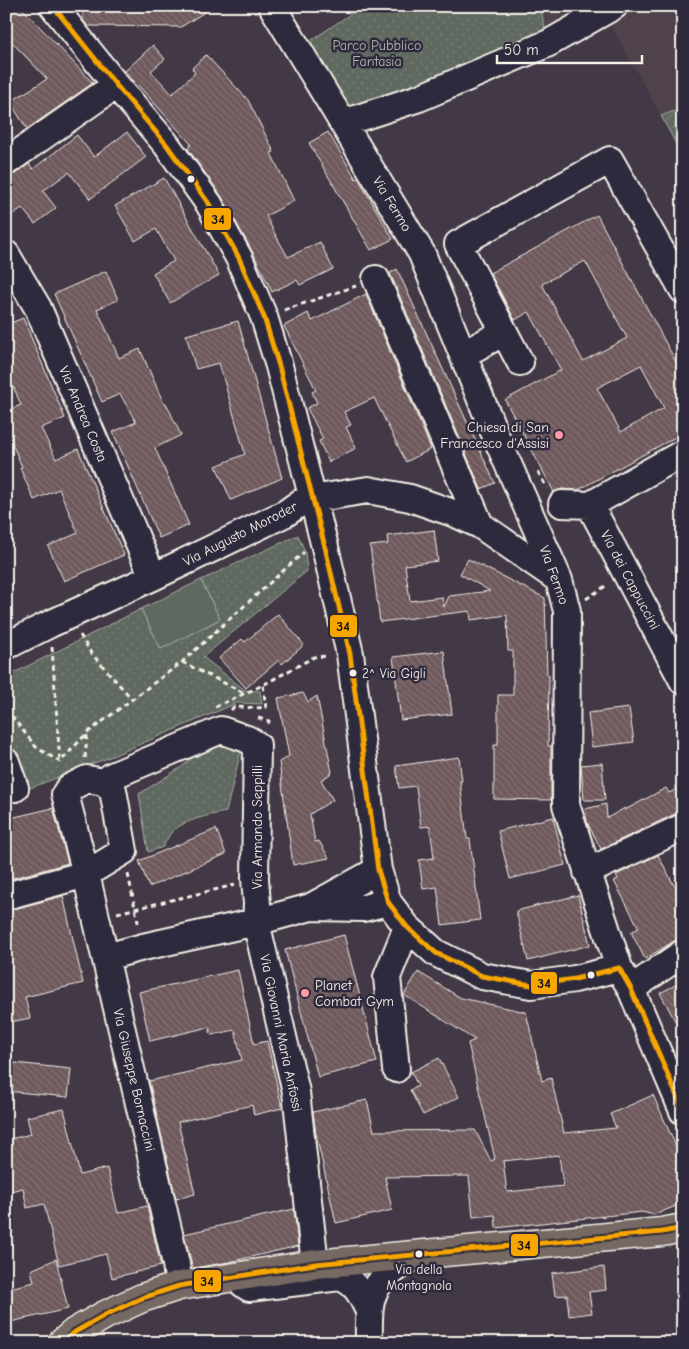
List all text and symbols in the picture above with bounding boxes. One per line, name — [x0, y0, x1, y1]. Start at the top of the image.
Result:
scale bar — [497, 32, 642, 64]
park label: Parco Pubblico Fantasia — [333, 37, 421, 70]
text: 50 m — [504, 41, 539, 59]
street label: Via Fermo — [369, 173, 415, 235]
unlabelled marker — [186, 174, 196, 184]
line badge: 34 — [203, 207, 232, 231]
text: 34 — [211, 211, 225, 228]
street label: Via Andrea Costa — [55, 363, 111, 465]
place label: Chiesa di San Francesco d'Assisi — [440, 419, 549, 452]
marker: Chiesa di San Francesco d'Assisi — [553, 429, 565, 441]
street label: Via Augusto Moroder — [180, 498, 300, 570]
street label: Via dei Cappuccini — [597, 527, 663, 633]
street label: Via Fermo — [536, 543, 572, 607]
line badge: 34 — [329, 614, 358, 638]
text: 34 — [336, 618, 350, 635]
place label: 2^ Via Gigli — [362, 666, 426, 681]
marker: 2^ Via Gigli — [348, 668, 358, 678]
street label: Via Armando Seppilli — [249, 765, 266, 889]
street label: Via Giovanni Maria Anfossi — [256, 953, 306, 1113]
unlabelled marker — [586, 970, 596, 980]
line badge: 34 — [530, 971, 558, 995]
text: 34 — [537, 975, 551, 992]
place label: Planet Combat Gym — [315, 977, 394, 1010]
marker: Planet Combat Gym — [299, 987, 311, 999]
street label: Via Giuseppe Bornaccini — [109, 1007, 159, 1153]
line badge: 34 — [510, 1233, 539, 1257]
text: 34 — [517, 1237, 531, 1254]
marker: Via della Montagnola — [414, 1249, 424, 1259]
place label: Via della Montagnola — [386, 1262, 452, 1293]
line badge: 34 — [193, 1269, 222, 1293]
text: 34 — [200, 1273, 214, 1290]

